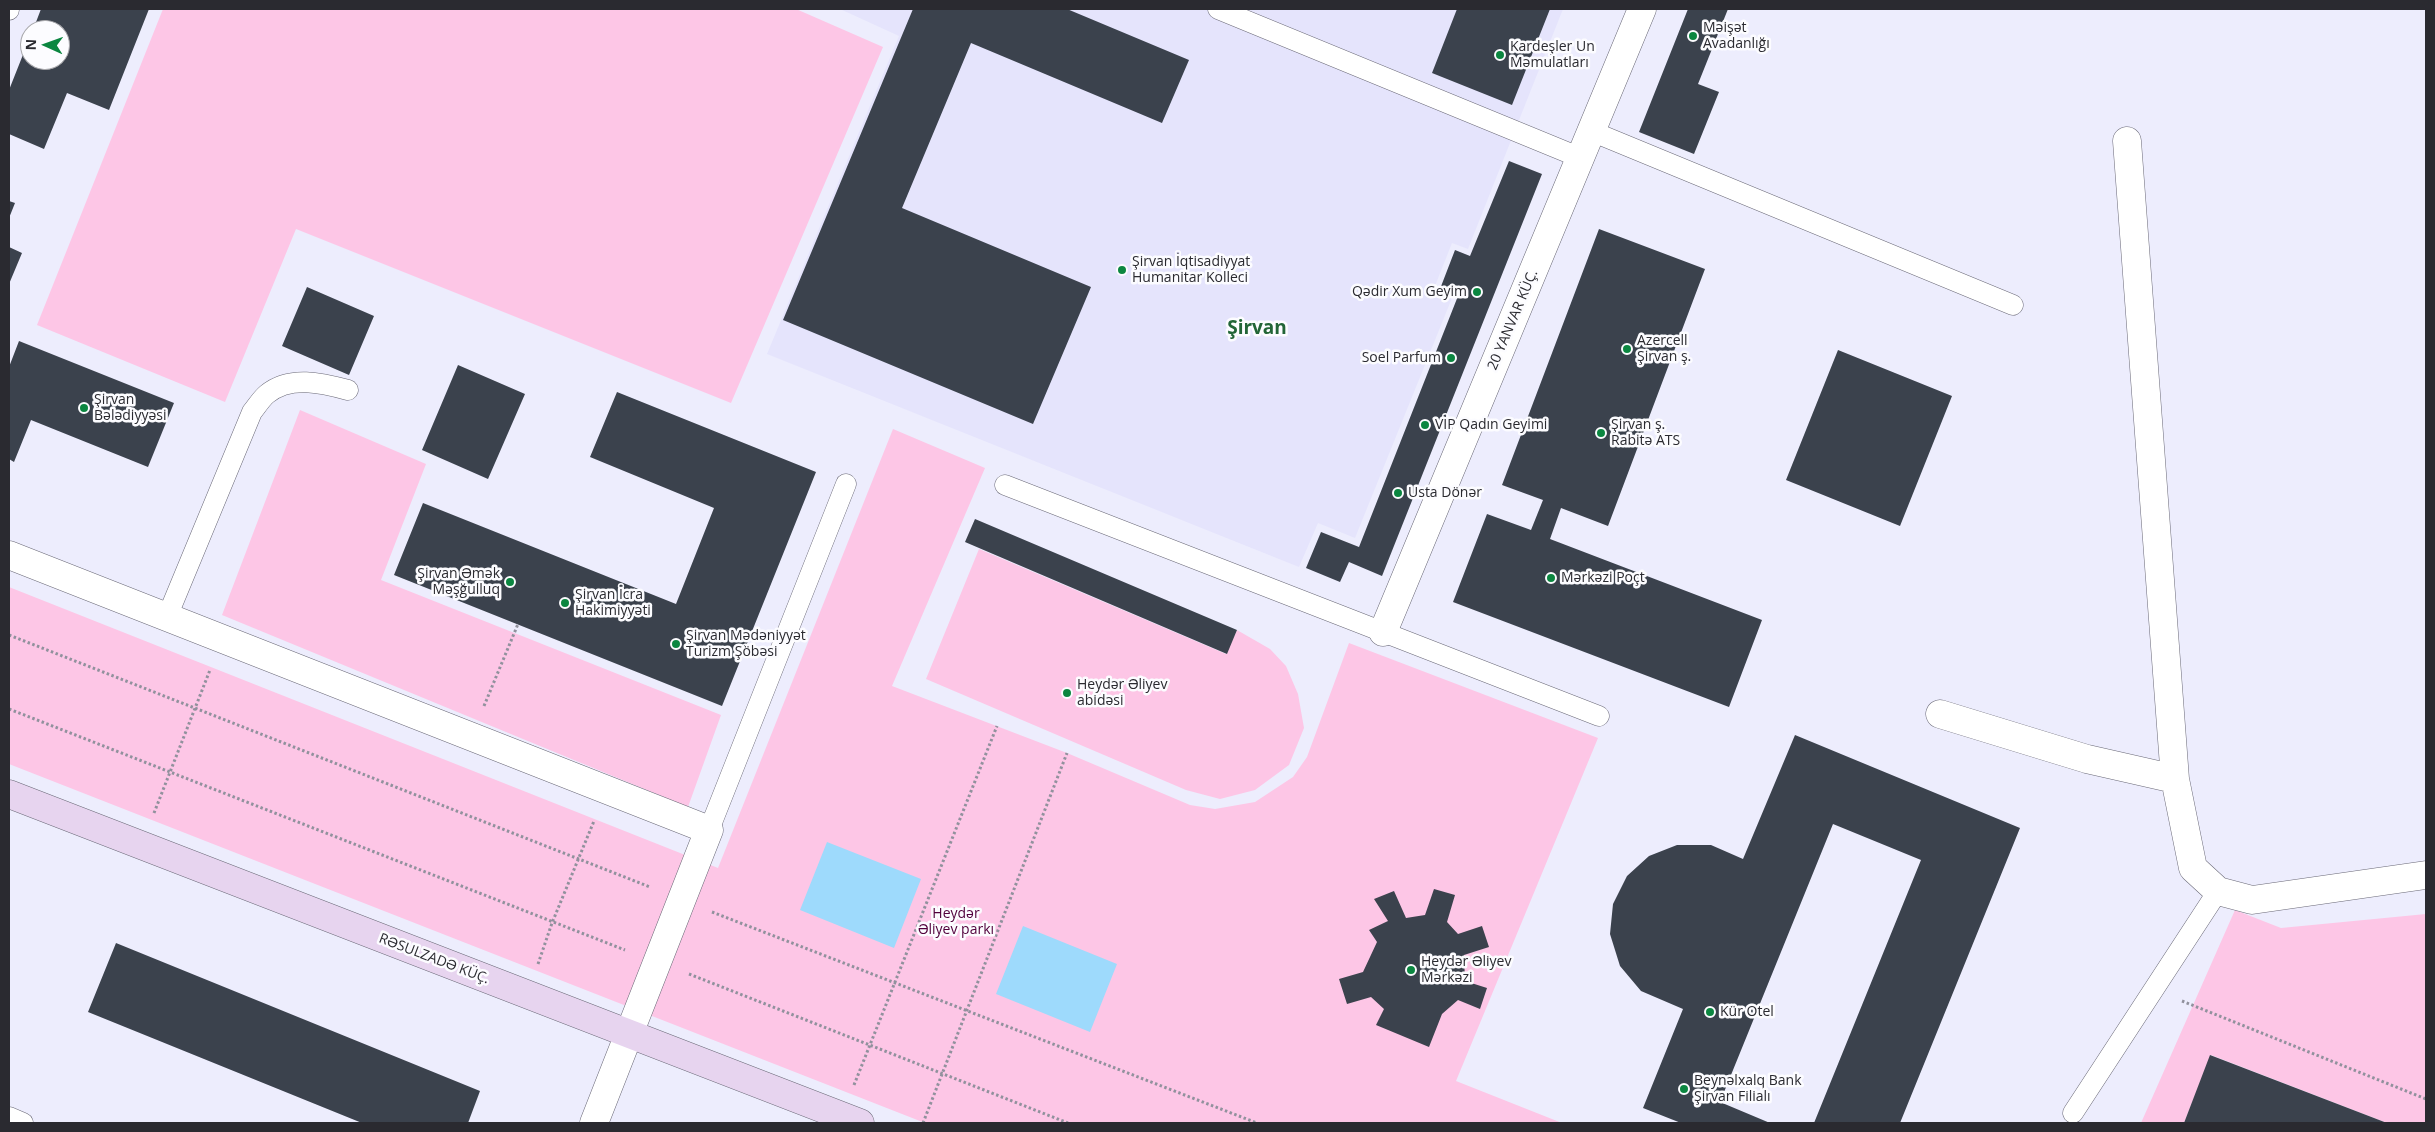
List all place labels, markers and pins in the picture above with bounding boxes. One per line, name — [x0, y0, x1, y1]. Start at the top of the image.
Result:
place label: Məişət Avadanlığı — [1703, 20, 1770, 52]
marker: Məişət Avadanlığı — [1687, 30, 1699, 42]
place label: Kardeşler Un Məmulatları — [1510, 39, 1595, 72]
marker: Kardeşler Un Məmulatları — [1494, 49, 1506, 61]
place label: Şirvan İqtisadiyyat Humanitar Kolleci — [1132, 254, 1250, 286]
marker: Şirvan İqtisadiyyat Humanitar Kolleci — [1116, 264, 1128, 276]
place label: Qədir Xum Geyim — [1352, 284, 1467, 300]
marker: Qədir Xum Geyim — [1471, 286, 1483, 298]
place label: Azercell Şirvan ş. — [1637, 333, 1691, 366]
marker: Azercell Şirvan ş. — [1621, 343, 1633, 355]
place label: Soel Parfum — [1362, 350, 1441, 366]
marker: Soel Parfum — [1445, 352, 1457, 364]
place label: Şirvan Bələdiyyəsi — [94, 392, 166, 424]
marker: Şirvan Bələdiyyəsi — [78, 402, 90, 414]
place label: VİP Qadın Geyimi — [1435, 417, 1547, 433]
place label: Şirvan ş. Rabitə ATS — [1611, 417, 1680, 450]
marker: VİP Qadın Geyimi — [1419, 419, 1431, 431]
marker: Şirvan ş. Rabitə ATS — [1595, 427, 1607, 439]
place label: Usta Dönər — [1408, 485, 1482, 501]
marker: Usta Dönər — [1392, 487, 1404, 499]
place label: Şirvan Əmək Məşğulluq — [417, 566, 500, 598]
place label: Mərkəzi Poçt — [1561, 570, 1645, 586]
marker: Mərkəzi Poçt — [1545, 572, 1557, 584]
marker: Şirvan Əmək Məşğulluq — [504, 576, 516, 588]
place label: Şirvan İcra Hakimiyyəti — [575, 587, 651, 620]
marker: Şirvan İcra Hakimiyyəti — [559, 597, 571, 609]
place label: Şirvan Mədəniyyət Turizm Şöbəsi — [686, 628, 806, 660]
marker: Şirvan Mədəniyyət Turizm Şöbəsi — [670, 638, 682, 650]
place label: Heydər Əliyev abidəsi — [1077, 677, 1167, 710]
marker: Heydər Əliyev abidəsi — [1061, 687, 1073, 699]
place label: Heydər Əliyev Mərkəzi — [1421, 954, 1511, 986]
marker: Heydər Əliyev Mərkəzi — [1405, 964, 1417, 976]
place label: Kür Otel — [1720, 1004, 1774, 1020]
marker: Kür Otel — [1704, 1006, 1716, 1018]
place label: Beynəlxalq Bank Şirvan Filialı — [1694, 1073, 1802, 1106]
marker: Beynəlxalq Bank Şirvan Filialı — [1678, 1083, 1690, 1095]

